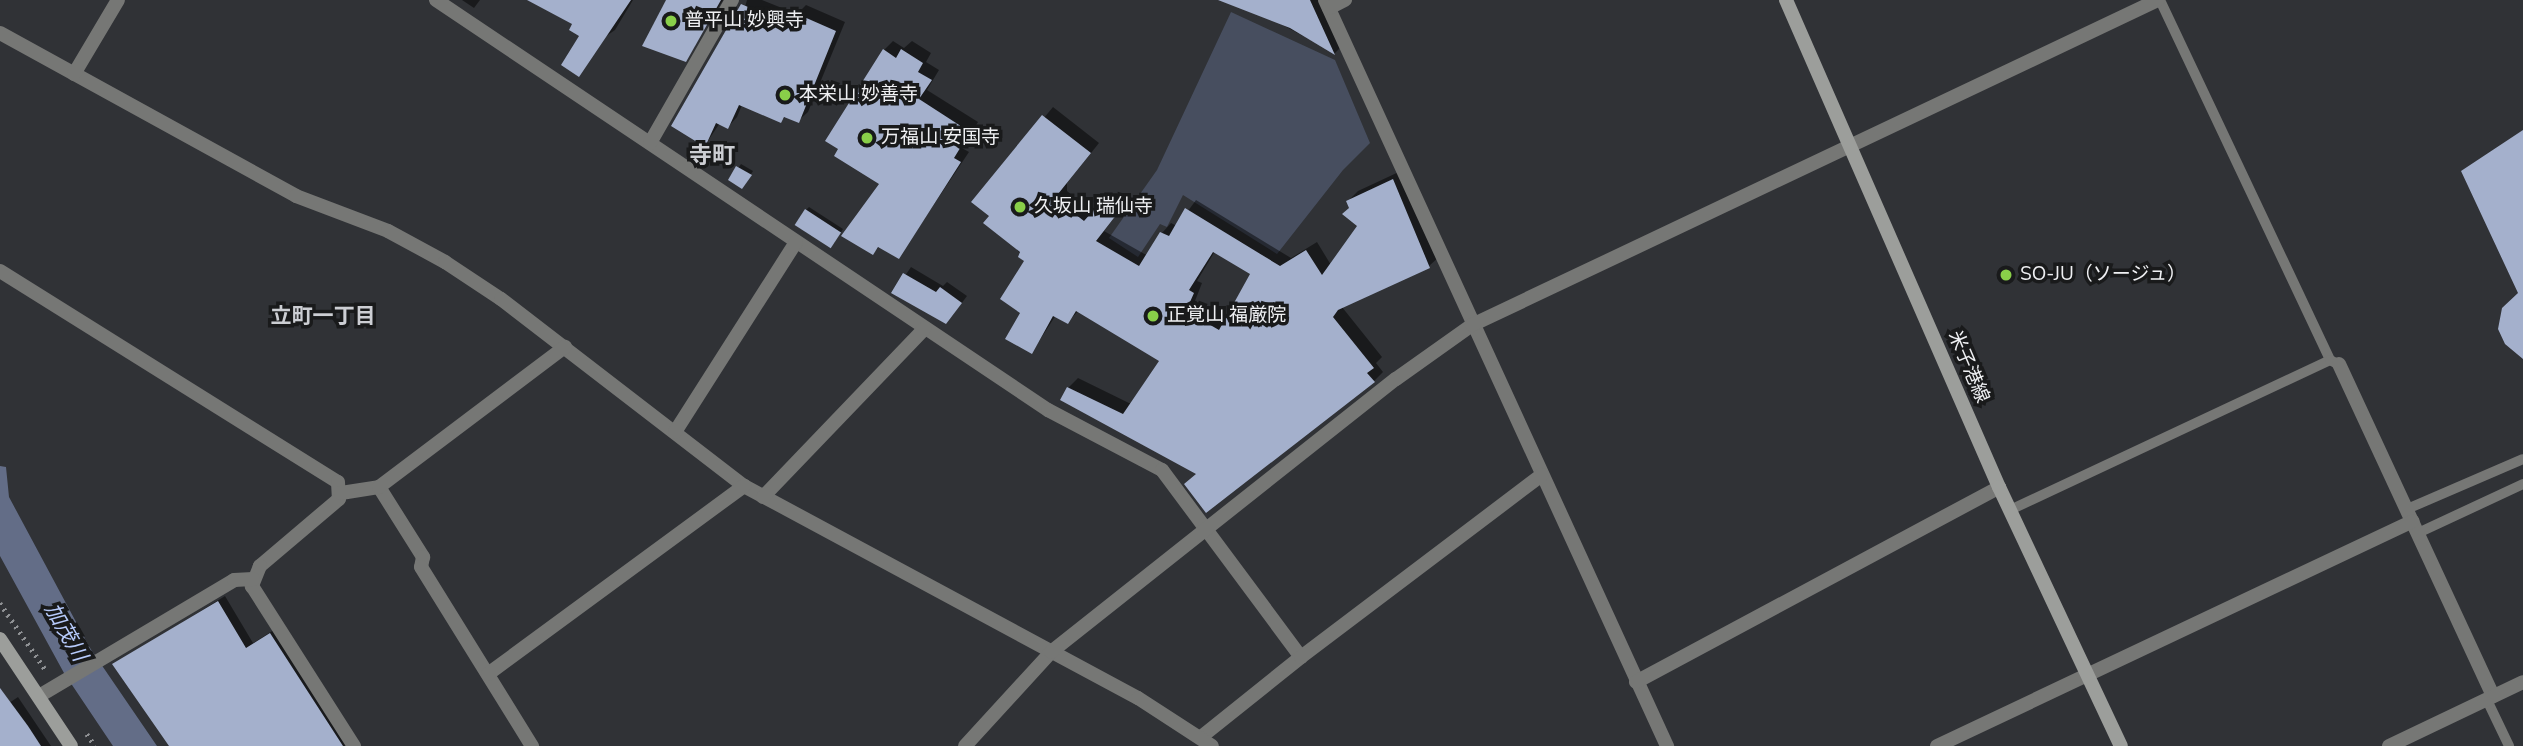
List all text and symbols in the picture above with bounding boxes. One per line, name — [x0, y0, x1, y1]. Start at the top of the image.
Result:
place label: 普平山 妙興寺 — [685, 10, 804, 32]
marker: 普平山 妙興寺 — [663, 13, 679, 29]
place label: 本栄山 妙善寺 — [799, 84, 918, 106]
marker: 本栄山 妙善寺 — [777, 87, 793, 103]
place label: 万福山 安国寺 — [881, 127, 1000, 149]
marker: 万福山 安国寺 — [859, 130, 875, 146]
district label: 寺町 — [689, 142, 735, 170]
place label: 久坂山 瑞仙寺 — [1034, 196, 1153, 218]
marker: 久坂山 瑞仙寺 — [1012, 199, 1028, 215]
place label: SO-JU（ソージュ） — [2020, 264, 2188, 286]
marker: SO-JU（ソージュ） — [1998, 267, 2014, 283]
district label: 立町一丁目 — [271, 303, 375, 329]
place label: 正覚山 福厳院 — [1167, 305, 1286, 327]
marker: 正覚山 福厳院 — [1145, 308, 1161, 324]
street label: 米子港線 — [1943, 328, 1993, 406]
water label: 加茂川 — [39, 598, 93, 666]

